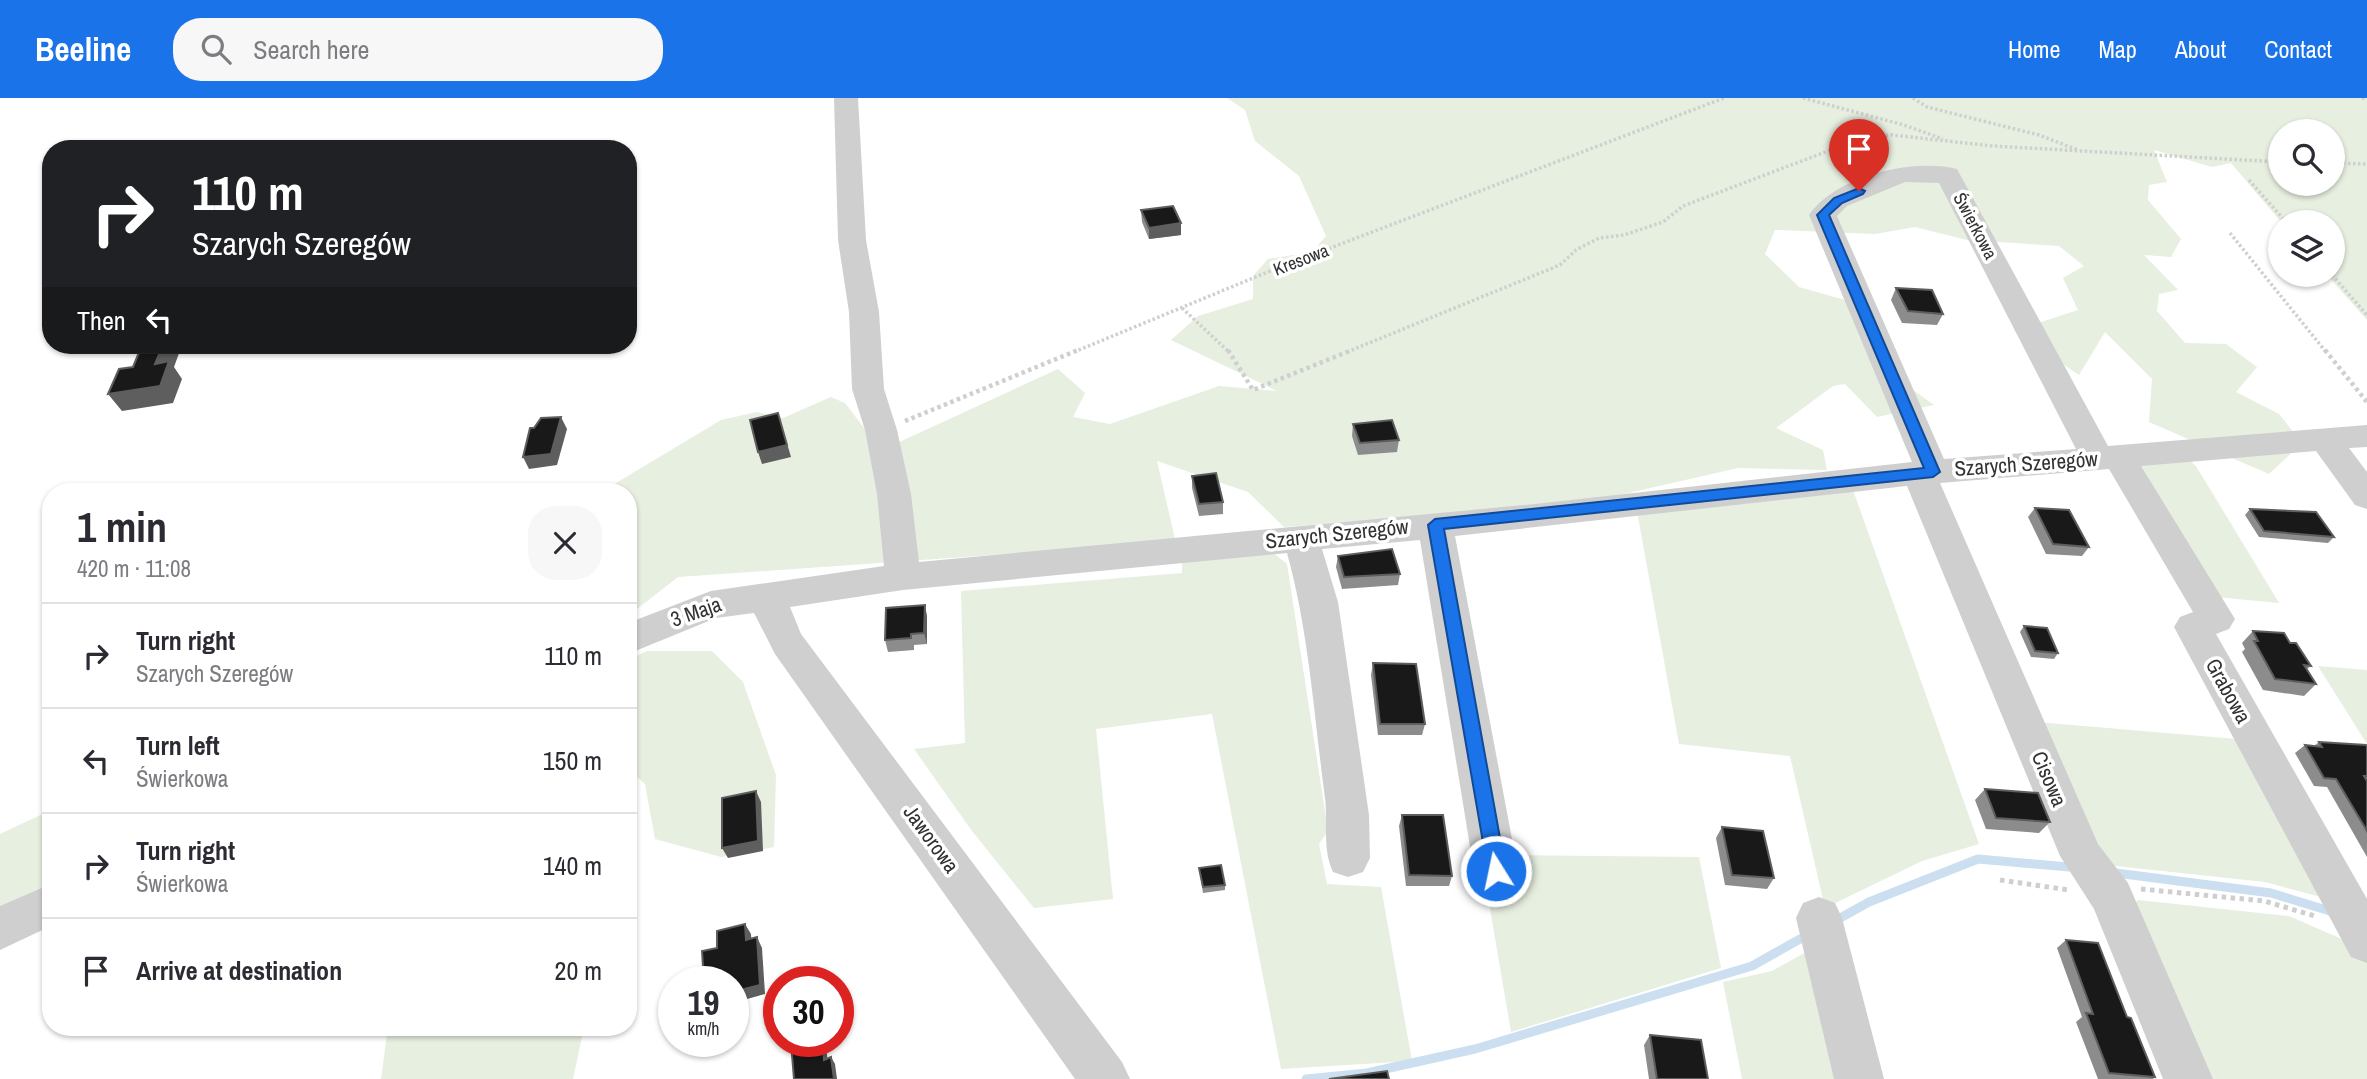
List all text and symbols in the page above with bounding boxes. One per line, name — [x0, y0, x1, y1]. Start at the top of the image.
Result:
search box — [173, 18, 663, 81]
text: Beeline — [35, 27, 131, 71]
icon: search — [197, 30, 235, 68]
text: Search here — [253, 32, 369, 67]
text: Home — [2008, 33, 2060, 65]
text: Map — [2098, 33, 2137, 65]
text: About — [2175, 33, 2226, 65]
text: Contact — [2264, 33, 2332, 65]
pin — [1829, 119, 1889, 191]
map controls — [2268, 119, 2345, 287]
button: search — [2268, 119, 2345, 196]
icon: arrive — [1840, 130, 1878, 168]
text: 110 m — [192, 159, 304, 225]
icon: right — [77, 168, 168, 259]
street label: Świerkowa — [1947, 188, 2003, 264]
button: layers — [2268, 210, 2345, 287]
text: Szarych Szeregów — [192, 222, 411, 265]
street label: Kresowa — [1270, 238, 1332, 281]
icon: left — [140, 301, 178, 339]
text: Then — [77, 303, 126, 338]
street label: Szarych Szeregów — [1953, 444, 2099, 483]
text: 1 min — [77, 499, 167, 555]
button: close — [528, 506, 602, 580]
street label: Szarych Szeregów — [1264, 512, 1410, 555]
text: 420 m · 11:08 — [77, 553, 191, 584]
street label: 3 Maja — [667, 589, 725, 634]
text: Turn right — [136, 623, 235, 658]
icon: right — [77, 637, 115, 675]
text: 110 m — [544, 638, 602, 673]
street label: Grabowa — [2199, 653, 2258, 729]
text: Szarych Szeregów — [136, 658, 293, 689]
text: Turn left — [136, 728, 220, 763]
icon: left — [77, 742, 115, 780]
text: 150 m — [543, 743, 602, 778]
street label: Cisowa — [2025, 747, 2074, 811]
text: Świerkowa — [136, 763, 228, 794]
street label: Jaworowa — [897, 799, 966, 879]
text: Turn right — [136, 833, 235, 868]
position arrow — [1459, 834, 1533, 908]
icon: right — [77, 847, 115, 885]
text: 140 m — [543, 848, 602, 883]
text: Świerkowa — [136, 868, 228, 899]
icon: arrive — [77, 952, 115, 990]
text: Arrive at destination — [136, 953, 342, 988]
text: 20 m — [555, 953, 602, 988]
speed limit sign: 30 — [763, 966, 854, 1057]
text: 19 — [688, 979, 719, 1026]
text: km/h — [688, 1016, 720, 1041]

